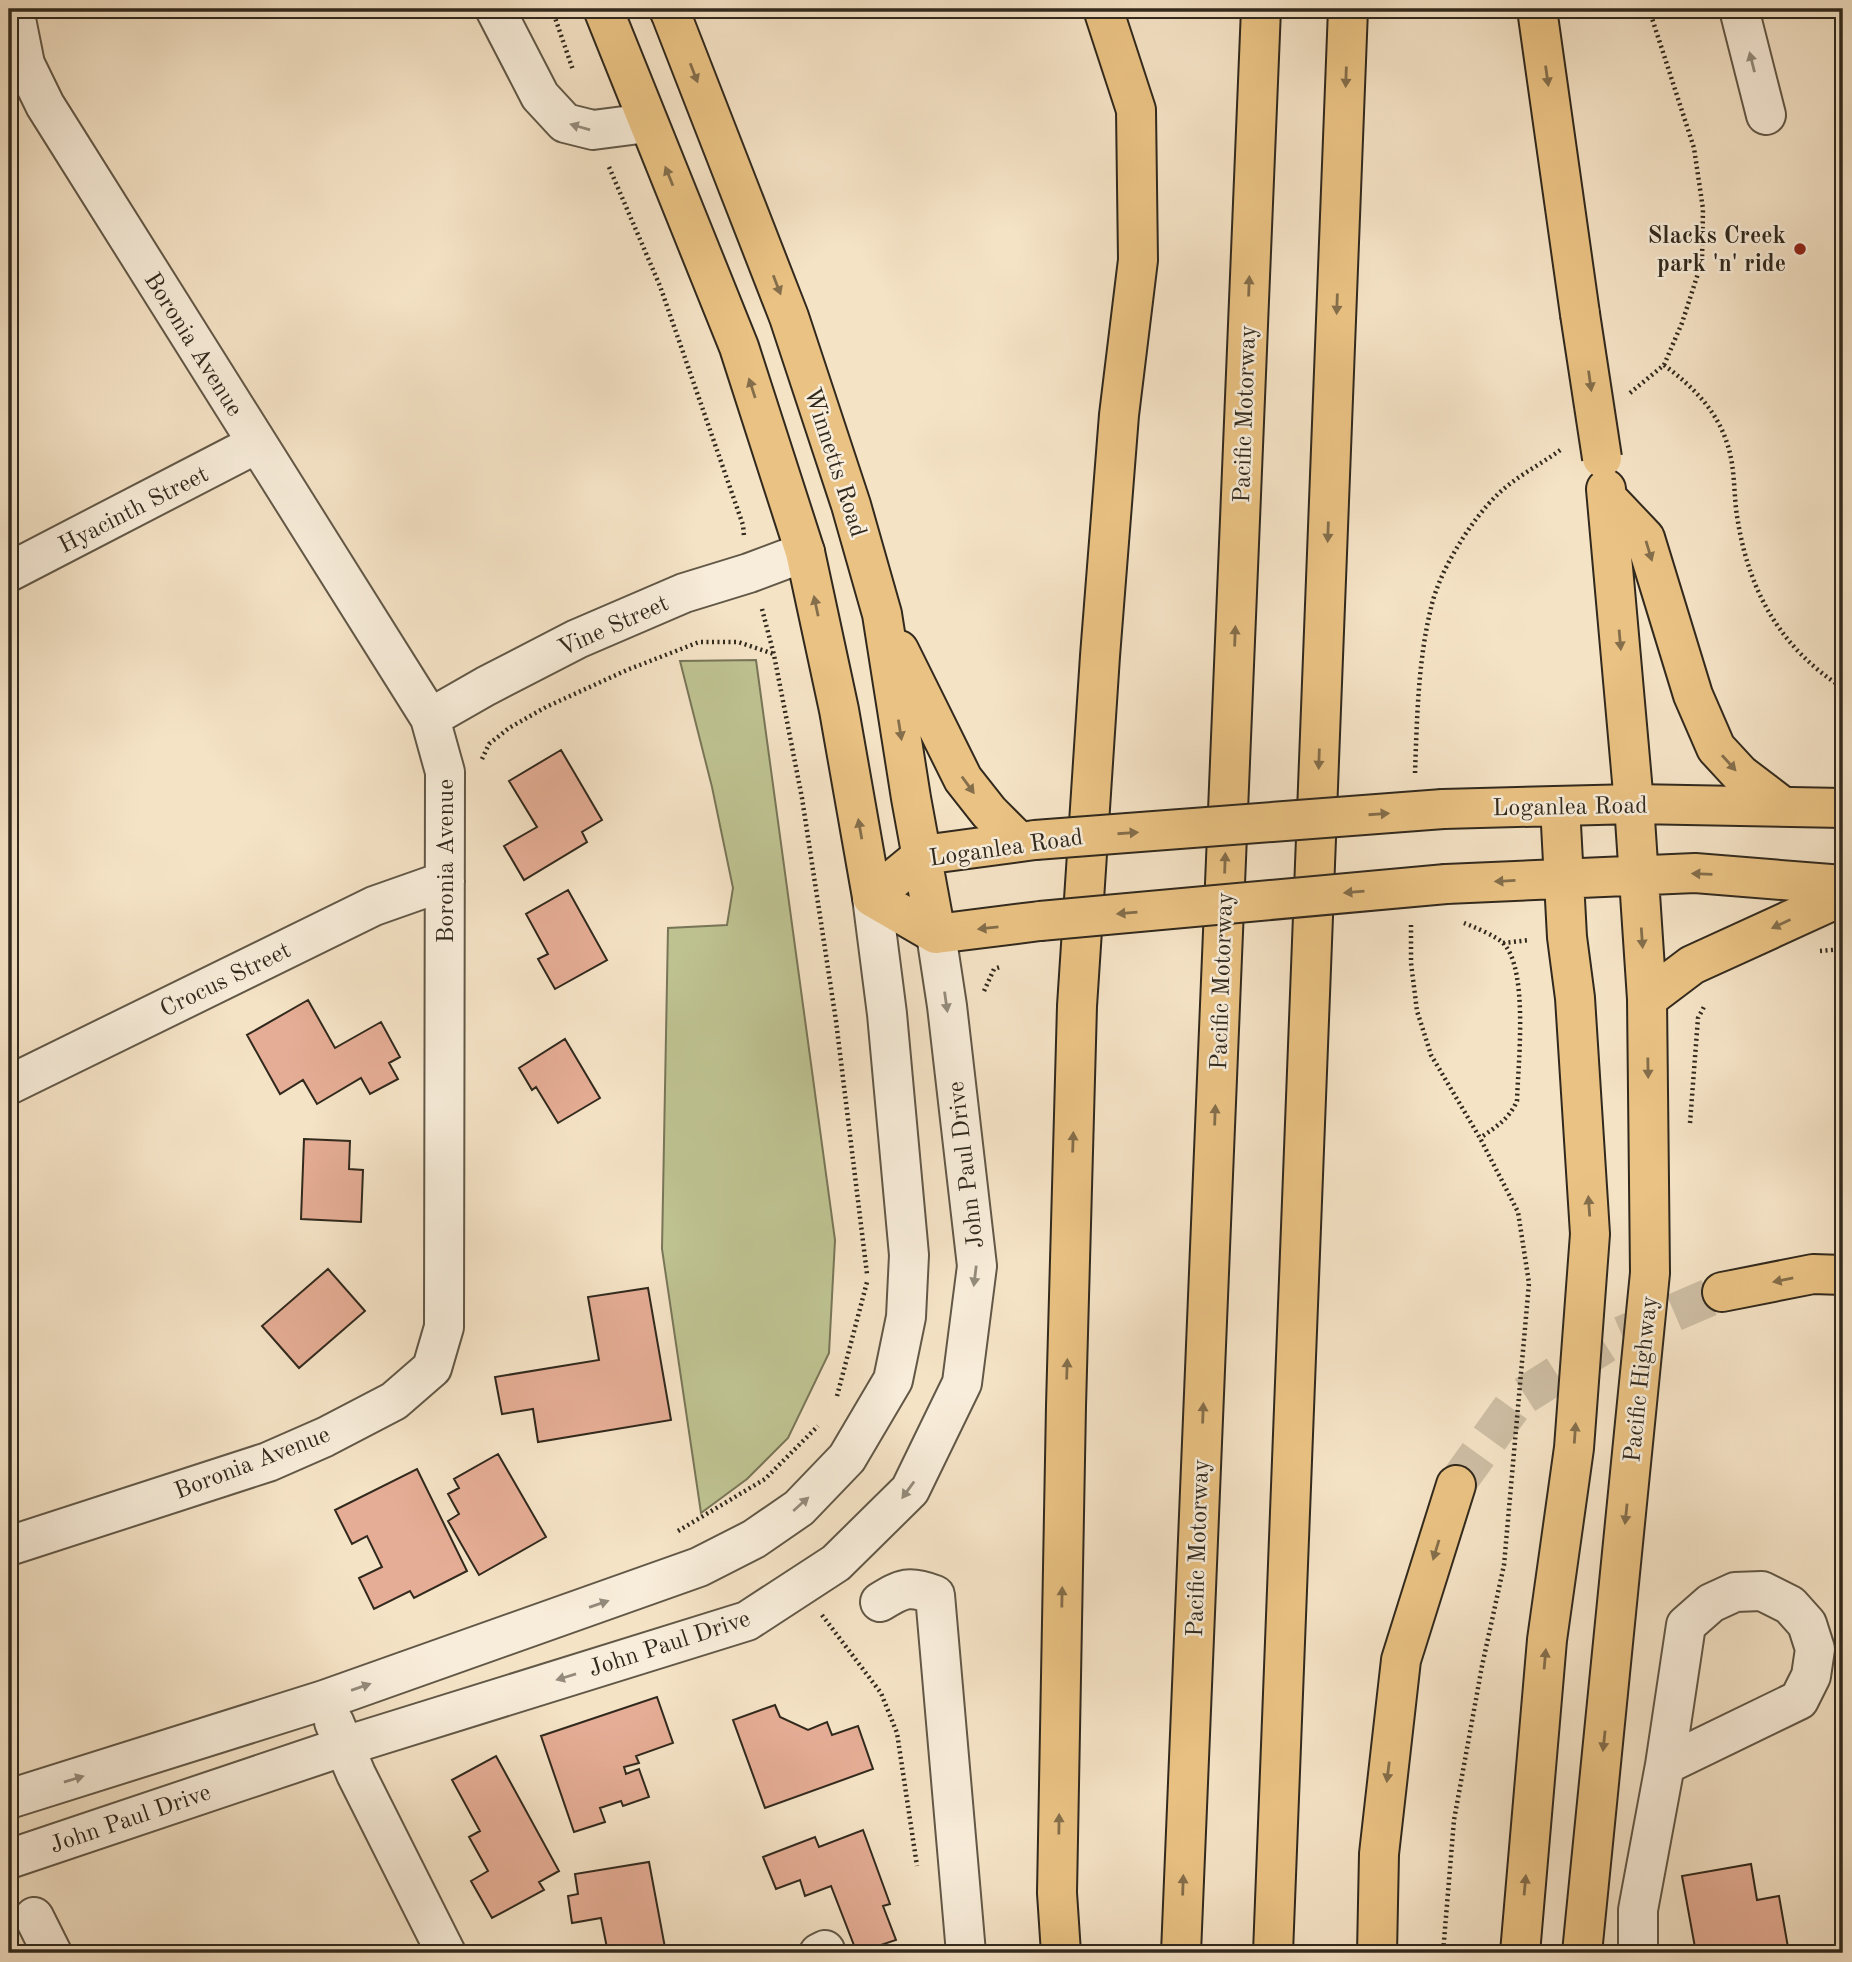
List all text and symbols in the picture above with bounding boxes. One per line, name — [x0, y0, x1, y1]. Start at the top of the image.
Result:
one-way arrow — [1747, 51, 1758, 73]
one-way arrow — [688, 63, 699, 84]
one-way arrow — [1542, 65, 1553, 87]
one-way arrow — [1340, 66, 1351, 88]
one-way arrow — [569, 121, 590, 131]
one-way arrow — [664, 166, 675, 187]
place label: Slacks Creek park 'n' ride — [1647, 225, 1786, 277]
marker: Slacks Creek park 'n' ride — [1792, 241, 1808, 257]
street label: Boronia Avenue — [139, 269, 246, 421]
one-way arrow — [771, 275, 782, 296]
one-way arrow — [1244, 275, 1255, 297]
one-way arrow — [1331, 294, 1342, 316]
street label: Pacific Motorway — [1231, 324, 1261, 504]
one-way arrow — [1585, 370, 1596, 392]
one-way arrow — [747, 377, 757, 398]
street label: Winnetts Road — [799, 385, 870, 540]
street label: Hyacinth Street — [55, 463, 213, 559]
one-way arrow — [1323, 521, 1334, 543]
one-way arrow — [1645, 541, 1655, 562]
street label: Vine Street — [555, 592, 673, 662]
one-way arrow — [811, 595, 822, 617]
one-way arrow — [1229, 625, 1240, 647]
one-way arrow — [1615, 629, 1626, 651]
one-way arrow — [895, 719, 906, 741]
one-way arrow — [1314, 748, 1325, 770]
one-way arrow — [1721, 754, 1737, 771]
one-way arrow — [961, 776, 975, 794]
street label: Boronia Avenue — [435, 779, 459, 943]
street label: Loganlea Road — [1492, 795, 1648, 821]
one-way arrow — [1368, 808, 1390, 819]
one-way arrow — [854, 818, 865, 840]
street label: Loganlea Road — [928, 826, 1085, 872]
one-way arrow — [1117, 827, 1139, 838]
one-way arrow — [1220, 852, 1231, 874]
one-way arrow — [1691, 868, 1713, 879]
one-way arrow — [1493, 876, 1515, 887]
one-way arrow — [1342, 887, 1364, 898]
street label: Pacific Motorway — [1208, 891, 1238, 1071]
one-way arrow — [1116, 908, 1138, 919]
one-way arrow — [1771, 918, 1791, 930]
one-way arrow — [977, 923, 999, 934]
one-way arrow — [1637, 927, 1648, 949]
street label: Crocus Street — [157, 939, 295, 1023]
one-way arrow — [941, 991, 952, 1013]
one-way arrow — [1642, 1057, 1653, 1079]
street label: John Paul Drive — [945, 1080, 989, 1250]
one-way arrow — [1210, 1104, 1221, 1126]
one-way arrow — [1067, 1131, 1079, 1153]
one-way arrow — [1583, 1195, 1594, 1217]
one-way arrow — [970, 1265, 981, 1287]
one-way arrow — [1772, 1275, 1794, 1286]
street label: Pacific Highway — [1621, 1294, 1663, 1464]
one-way arrow — [1061, 1358, 1072, 1380]
one-way arrow — [1197, 1402, 1208, 1424]
one-way arrow — [1570, 1422, 1581, 1444]
street label: Boronia Avenue — [172, 1423, 334, 1505]
street label: Pacific Motorway — [1184, 1458, 1214, 1638]
one-way arrow — [901, 1481, 915, 1499]
one-way arrow — [792, 1496, 810, 1512]
one-way arrow — [1620, 1504, 1631, 1526]
one-way arrow — [1430, 1540, 1440, 1561]
one-way arrow — [1057, 1586, 1068, 1608]
one-way arrow — [588, 1598, 609, 1609]
street label: John Paul Drive — [586, 1607, 753, 1682]
one-way arrow — [1540, 1647, 1551, 1669]
one-way arrow — [555, 1673, 576, 1683]
one-way arrow — [350, 1681, 371, 1692]
one-way arrow — [1598, 1730, 1609, 1752]
one-way arrow — [1383, 1761, 1394, 1783]
one-way arrow — [64, 1773, 85, 1783]
street label: John Paul Drive — [47, 1781, 214, 1859]
one-way arrow — [1053, 1813, 1064, 1835]
one-way arrow — [1178, 1874, 1189, 1896]
one-way arrow — [1520, 1874, 1531, 1896]

